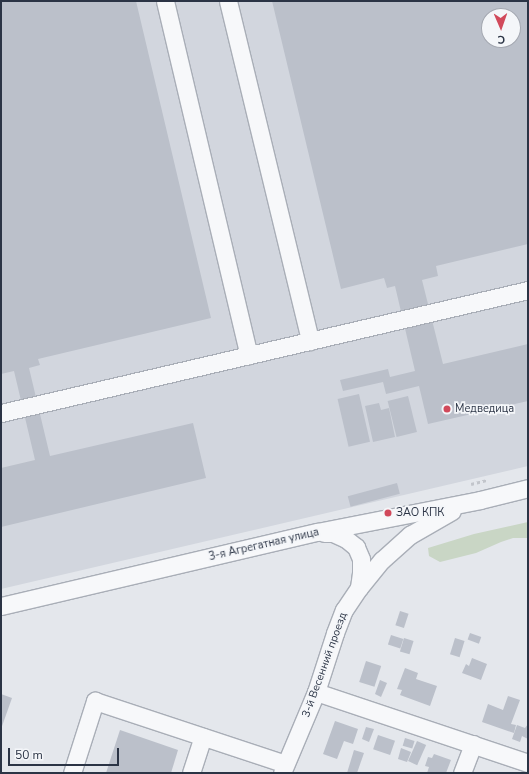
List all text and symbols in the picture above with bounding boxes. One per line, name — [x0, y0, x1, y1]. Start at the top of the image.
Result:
north arrow — [481, 8, 521, 48]
text: С — [497, 32, 505, 47]
place label: Медведица — [455, 402, 514, 416]
marker: Медведица — [442, 404, 452, 414]
place label: ЗАО КПК — [396, 506, 444, 520]
marker: ЗАО КПК — [383, 508, 393, 518]
street label: 3-я Агрегатная улица — [208, 526, 320, 564]
street label: 3-й Весенний проезд — [300, 611, 350, 719]
scale bar — [10, 740, 121, 766]
text: 50 m — [15, 747, 43, 763]

